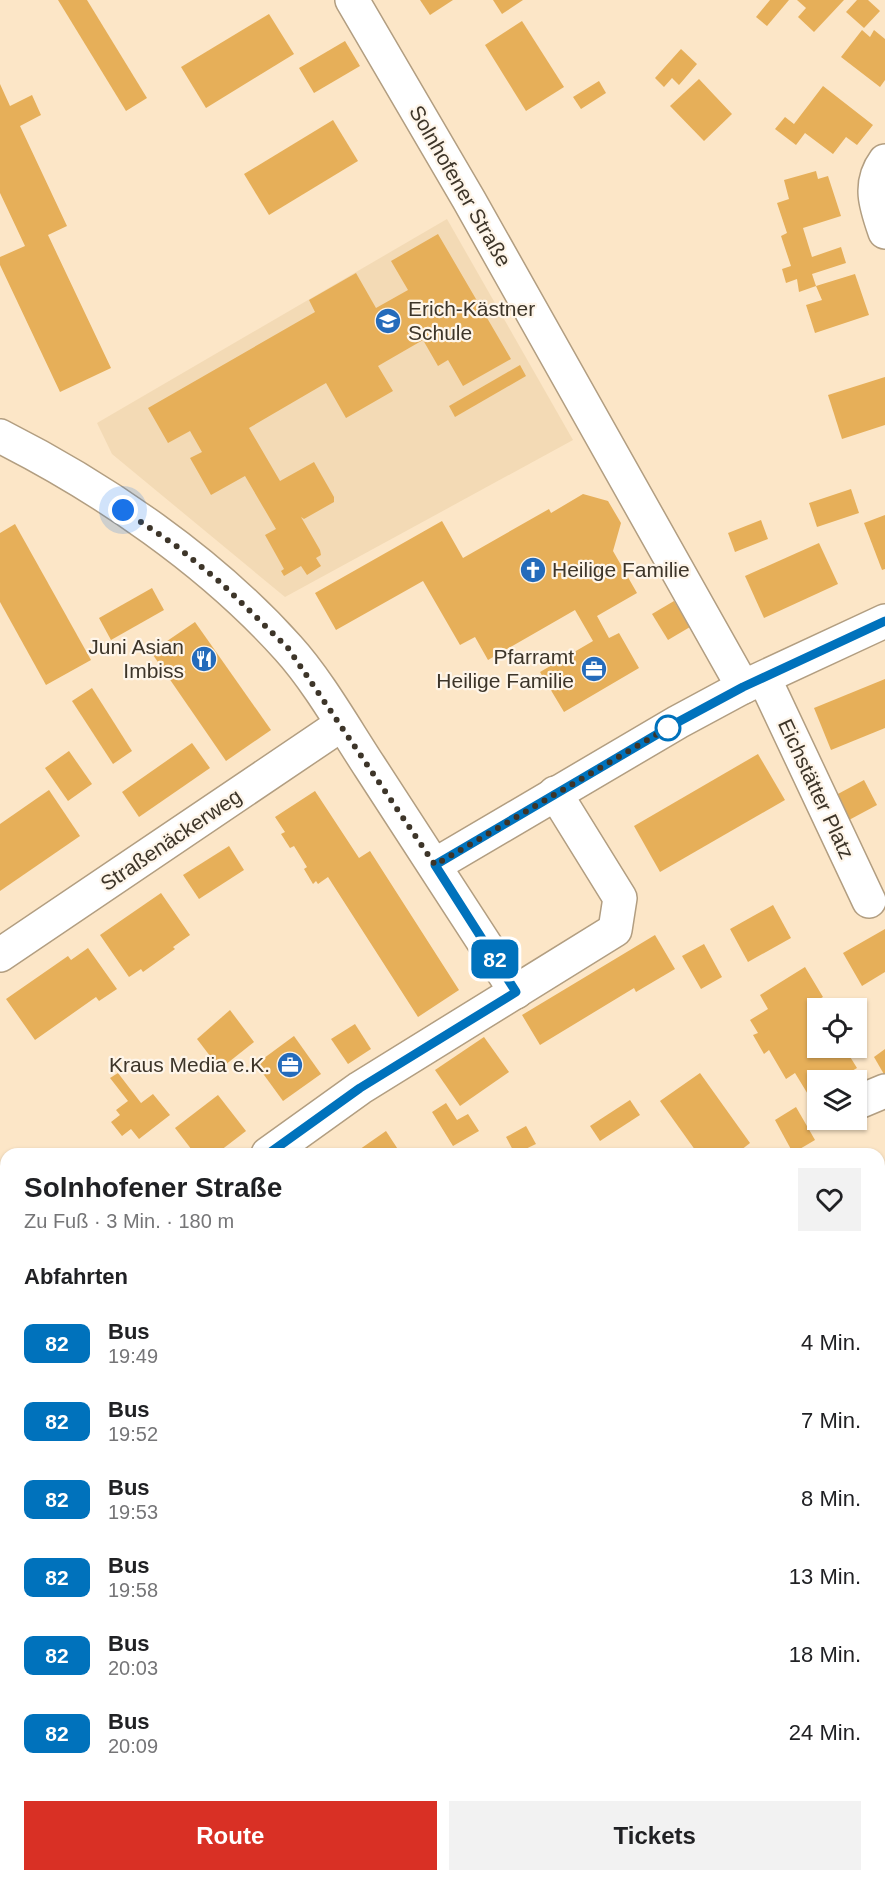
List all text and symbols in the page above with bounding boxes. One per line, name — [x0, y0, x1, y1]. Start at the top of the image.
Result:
street label: Solnhofener Straße — [405, 101, 516, 270]
place label: Erich-Kästner Schule — [408, 297, 535, 344]
school or university icon: Erich-Kästner Schule — [373, 306, 403, 336]
your location — [108, 495, 138, 525]
church icon: Heilige Familie — [518, 555, 548, 585]
place label: Heilige Familie — [552, 558, 690, 581]
place label: Juni Asian Imbiss — [88, 635, 184, 682]
restaurant icon: Juni Asian Imbiss — [189, 644, 219, 674]
place label: Pfarramt Heilige Familie — [436, 645, 574, 692]
office icon: Pfarramt Heilige Familie — [579, 654, 609, 684]
unlabelled marker — [655, 715, 681, 741]
street label: Eichstätter Platz — [774, 715, 859, 862]
street label: Straßenäckerweg — [96, 784, 245, 895]
line badge: 82 — [468, 940, 522, 978]
text: 82 — [483, 948, 507, 971]
map controls — [807, 998, 867, 1130]
button: locate — [807, 998, 867, 1058]
office icon: Kraus Media e.K. — [275, 1050, 305, 1080]
place label: Kraus Media e.K. — [109, 1053, 270, 1076]
button: layers — [807, 1070, 867, 1130]
button: heart — [798, 1168, 861, 1231]
text: Solnhofener Straße — [24, 1172, 282, 1203]
text: Zu Fuß · 3 Min. · 180 m — [24, 1210, 234, 1232]
text: Abfahrten — [24, 1264, 128, 1289]
text: Bus — [108, 1319, 150, 1344]
text: 4 Min. — [801, 1330, 861, 1355]
text: 82 — [45, 1332, 69, 1355]
text: 19:49 — [108, 1345, 158, 1367]
text: Bus — [108, 1397, 150, 1422]
text: 7 Min. — [801, 1408, 861, 1433]
text: 82 — [45, 1410, 69, 1433]
text: 19:52 — [108, 1423, 158, 1445]
text: Bus — [108, 1475, 150, 1500]
text: 8 Min. — [801, 1486, 861, 1511]
text: 82 — [45, 1488, 69, 1511]
text: 19:53 — [108, 1501, 158, 1523]
text: Bus — [108, 1553, 150, 1578]
text: 13 Min. — [789, 1564, 861, 1589]
text: 82 — [45, 1566, 69, 1589]
text: 19:58 — [108, 1579, 158, 1601]
text: Bus — [108, 1631, 150, 1656]
text: 18 Min. — [789, 1642, 861, 1667]
text: 82 — [45, 1644, 69, 1667]
text: 20:03 — [108, 1657, 158, 1679]
text: Bus — [108, 1709, 150, 1734]
text: 24 Min. — [789, 1720, 861, 1745]
text: 82 — [45, 1722, 69, 1745]
text: 20:09 — [108, 1735, 158, 1757]
button: Route — [24, 1801, 437, 1870]
button: Tickets — [449, 1801, 861, 1870]

